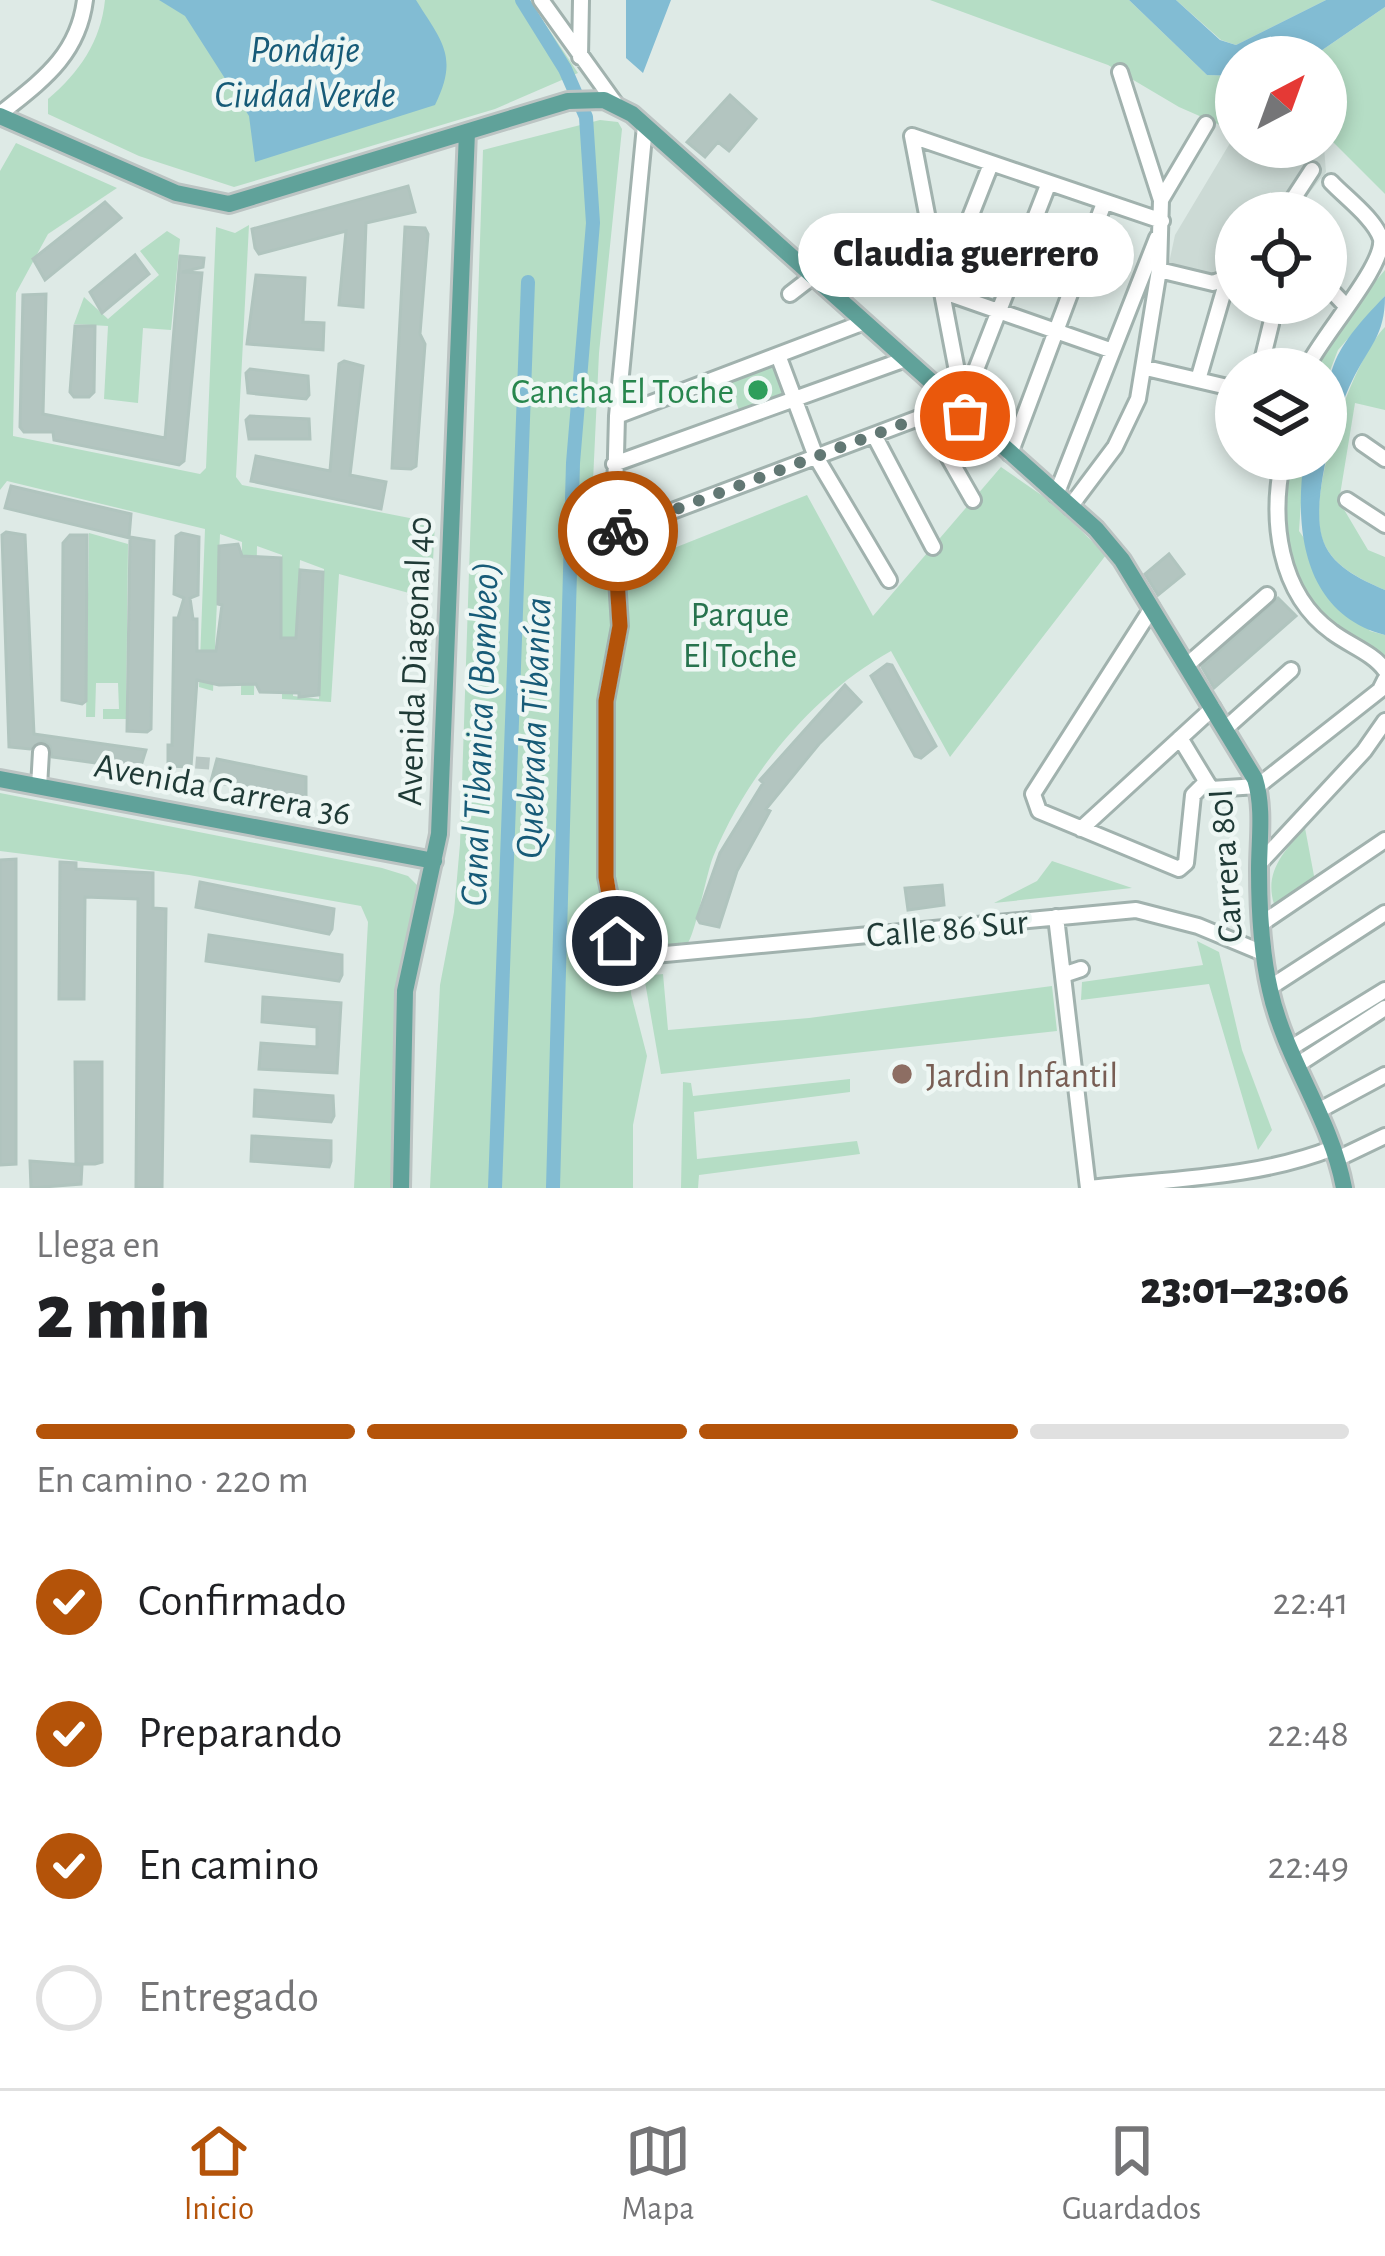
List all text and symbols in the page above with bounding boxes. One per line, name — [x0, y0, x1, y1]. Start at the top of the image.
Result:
water label: Pondaje Ciudad Verde — [214, 31, 396, 115]
north arrow — [1215, 36, 1347, 168]
map controls — [1215, 36, 1347, 480]
button: locate — [1215, 192, 1347, 324]
callout: Claudia guerrero — [797, 212, 1133, 296]
text: Claudia guerrero — [833, 235, 1099, 274]
button: layers — [1215, 348, 1347, 480]
pin — [914, 365, 1016, 467]
place label: Cancha El Toche — [511, 374, 734, 410]
marker: Cancha El Toche — [745, 377, 771, 403]
icon: bag — [932, 383, 998, 449]
courier — [558, 471, 678, 591]
icon: bike — [585, 498, 651, 564]
street label: Avenida Diagonal 40 — [392, 516, 438, 806]
water label: Canal Tibanica (Bombeo) — [455, 561, 506, 907]
water label: Quebrada Tibaníca — [510, 597, 559, 860]
park label: Parque El Toche — [683, 597, 797, 674]
street label: Avenida Carrera 36 — [91, 747, 354, 832]
street label: Carrera 80I — [1203, 788, 1249, 944]
pin — [566, 890, 668, 992]
street label: Calle 86 Sur — [865, 904, 1030, 954]
icon: home — [584, 908, 650, 974]
place label: Jardin Infantil — [926, 1058, 1118, 1094]
marker: Jardin Infantil — [889, 1061, 915, 1087]
text: Llega en — [36, 1226, 161, 1265]
text: 23:01–23:06 — [1140, 1267, 1349, 1312]
text: 2 min — [36, 1275, 211, 1353]
text: En camino · 220 m — [36, 1461, 309, 1500]
icon: check — [36, 1569, 102, 1635]
text: Confirmado — [138, 1579, 347, 1624]
text: 22:41 — [1272, 1583, 1349, 1622]
icon: check — [36, 1701, 102, 1767]
text: Preparando — [138, 1711, 342, 1756]
text: 22:48 — [1267, 1715, 1349, 1754]
icon: check — [36, 1833, 102, 1899]
text: En camino — [138, 1843, 319, 1888]
text: 22:49 — [1267, 1847, 1349, 1886]
text: Entregado — [138, 1975, 319, 2020]
tab: Inicio — [184, 2118, 254, 2230]
tab: Mapa — [622, 2118, 695, 2230]
tab: Guardados — [1062, 2118, 1201, 2230]

